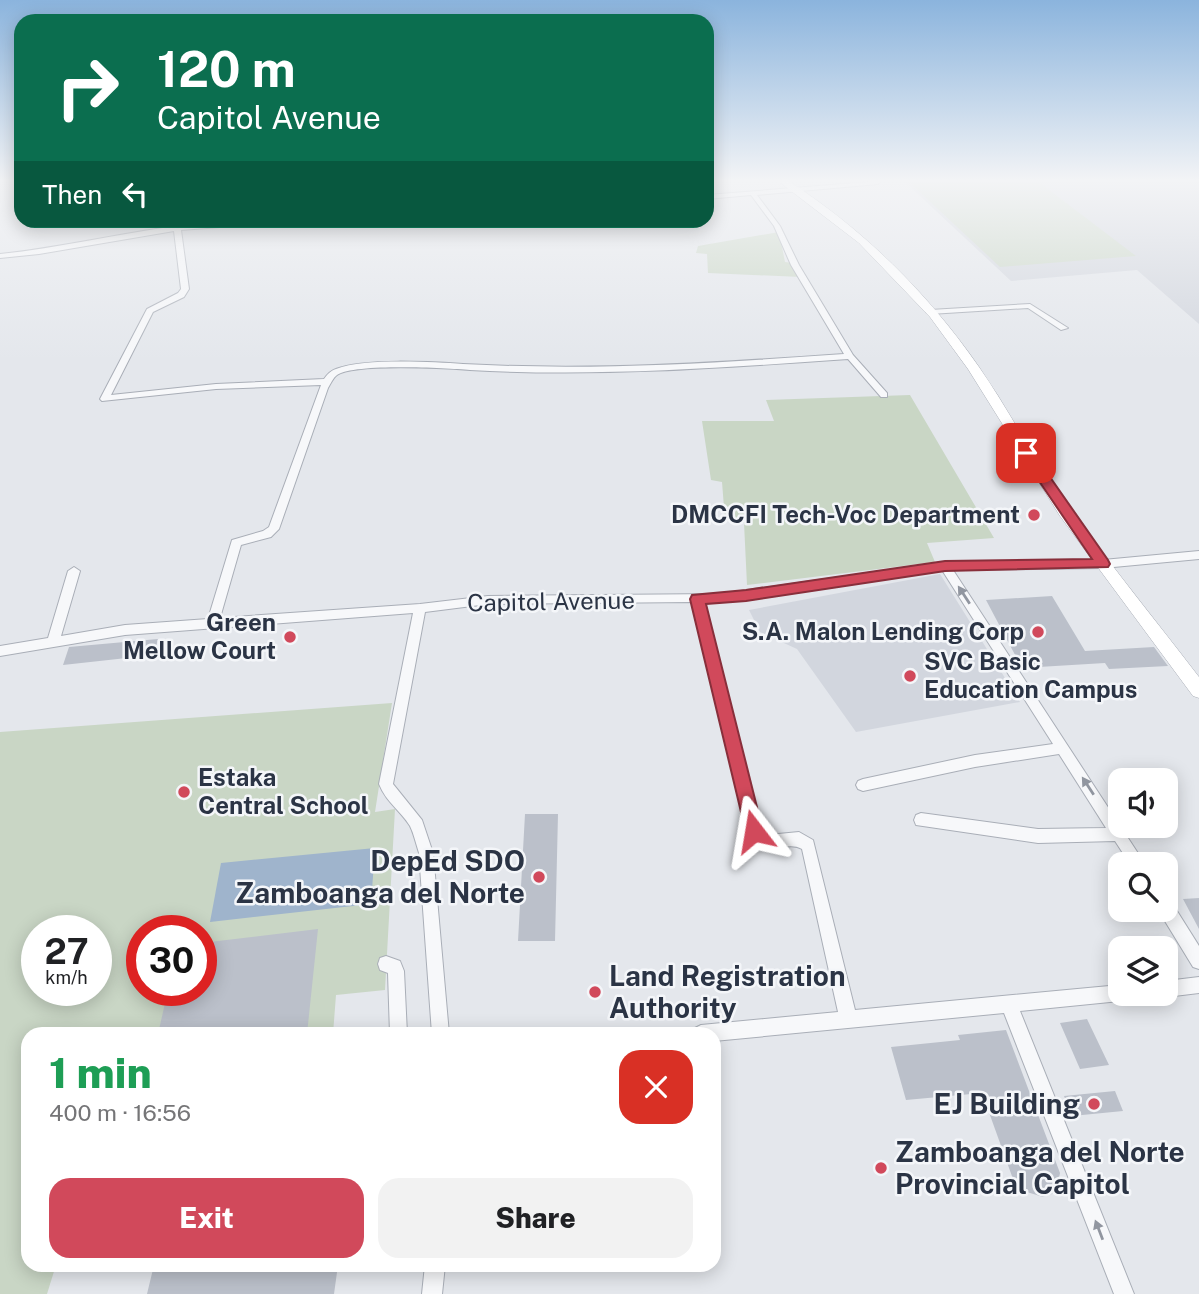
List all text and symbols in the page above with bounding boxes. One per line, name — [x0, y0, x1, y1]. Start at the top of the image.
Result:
text: 120 m — [157, 40, 296, 98]
icon: right — [42, 42, 133, 133]
text: Capitol Avenue — [157, 99, 381, 136]
icon: left — [116, 175, 154, 213]
text: Then — [42, 179, 102, 210]
pin — [996, 423, 1056, 483]
icon: arrive — [1007, 434, 1045, 472]
place label: DMCCFI Tech-Voc Department — [671, 500, 1020, 528]
marker: DMCCFI Tech-Voc Department — [1026, 507, 1042, 523]
one-way arrow — [958, 585, 971, 605]
street label: Capitol Avenue — [467, 586, 635, 616]
place label: Green Mellow Court — [123, 608, 276, 664]
place label: S.A. Malon Lending Corp — [742, 617, 1024, 645]
marker: S.A. Malon Lending Corp — [1030, 624, 1046, 640]
marker: Green Mellow Court — [282, 629, 298, 645]
place label: SVC Basic Education Campus — [924, 647, 1138, 703]
marker: SVC Basic Education Campus — [902, 668, 918, 684]
place label: Estaka Central School — [198, 763, 369, 819]
map controls — [1108, 768, 1178, 1006]
button: sound — [1108, 768, 1178, 838]
one-way arrow — [1081, 777, 1094, 796]
marker: Estaka Central School — [176, 784, 192, 800]
position arrow — [717, 794, 791, 868]
place label: DepEd SDO Zamboanga del Norte — [235, 844, 525, 909]
button: search — [1108, 852, 1178, 922]
marker: DepEd SDO Zamboanga del Norte — [531, 869, 547, 885]
speed limit sign: 30 — [126, 915, 217, 1006]
text: 27 — [44, 931, 89, 972]
button: layers — [1108, 936, 1178, 1006]
place label: Land Registration Authority — [609, 959, 846, 1024]
text: km/h — [45, 967, 88, 988]
marker: Land Registration Authority — [587, 984, 603, 1000]
text: 1 min — [49, 1048, 152, 1097]
button: close — [619, 1050, 693, 1124]
place label: EJ Building — [933, 1087, 1080, 1120]
marker: EJ Building — [1086, 1096, 1102, 1112]
text: 400 m · 16:56 — [49, 1099, 191, 1126]
place label: Zamboanga del Norte Provincial Capitol — [895, 1135, 1185, 1200]
marker: Zamboanga del Norte Provincial Capitol — [873, 1160, 889, 1176]
button: Exit — [49, 1178, 364, 1258]
button: Share — [378, 1178, 693, 1258]
one-way arrow — [1093, 1220, 1104, 1241]

